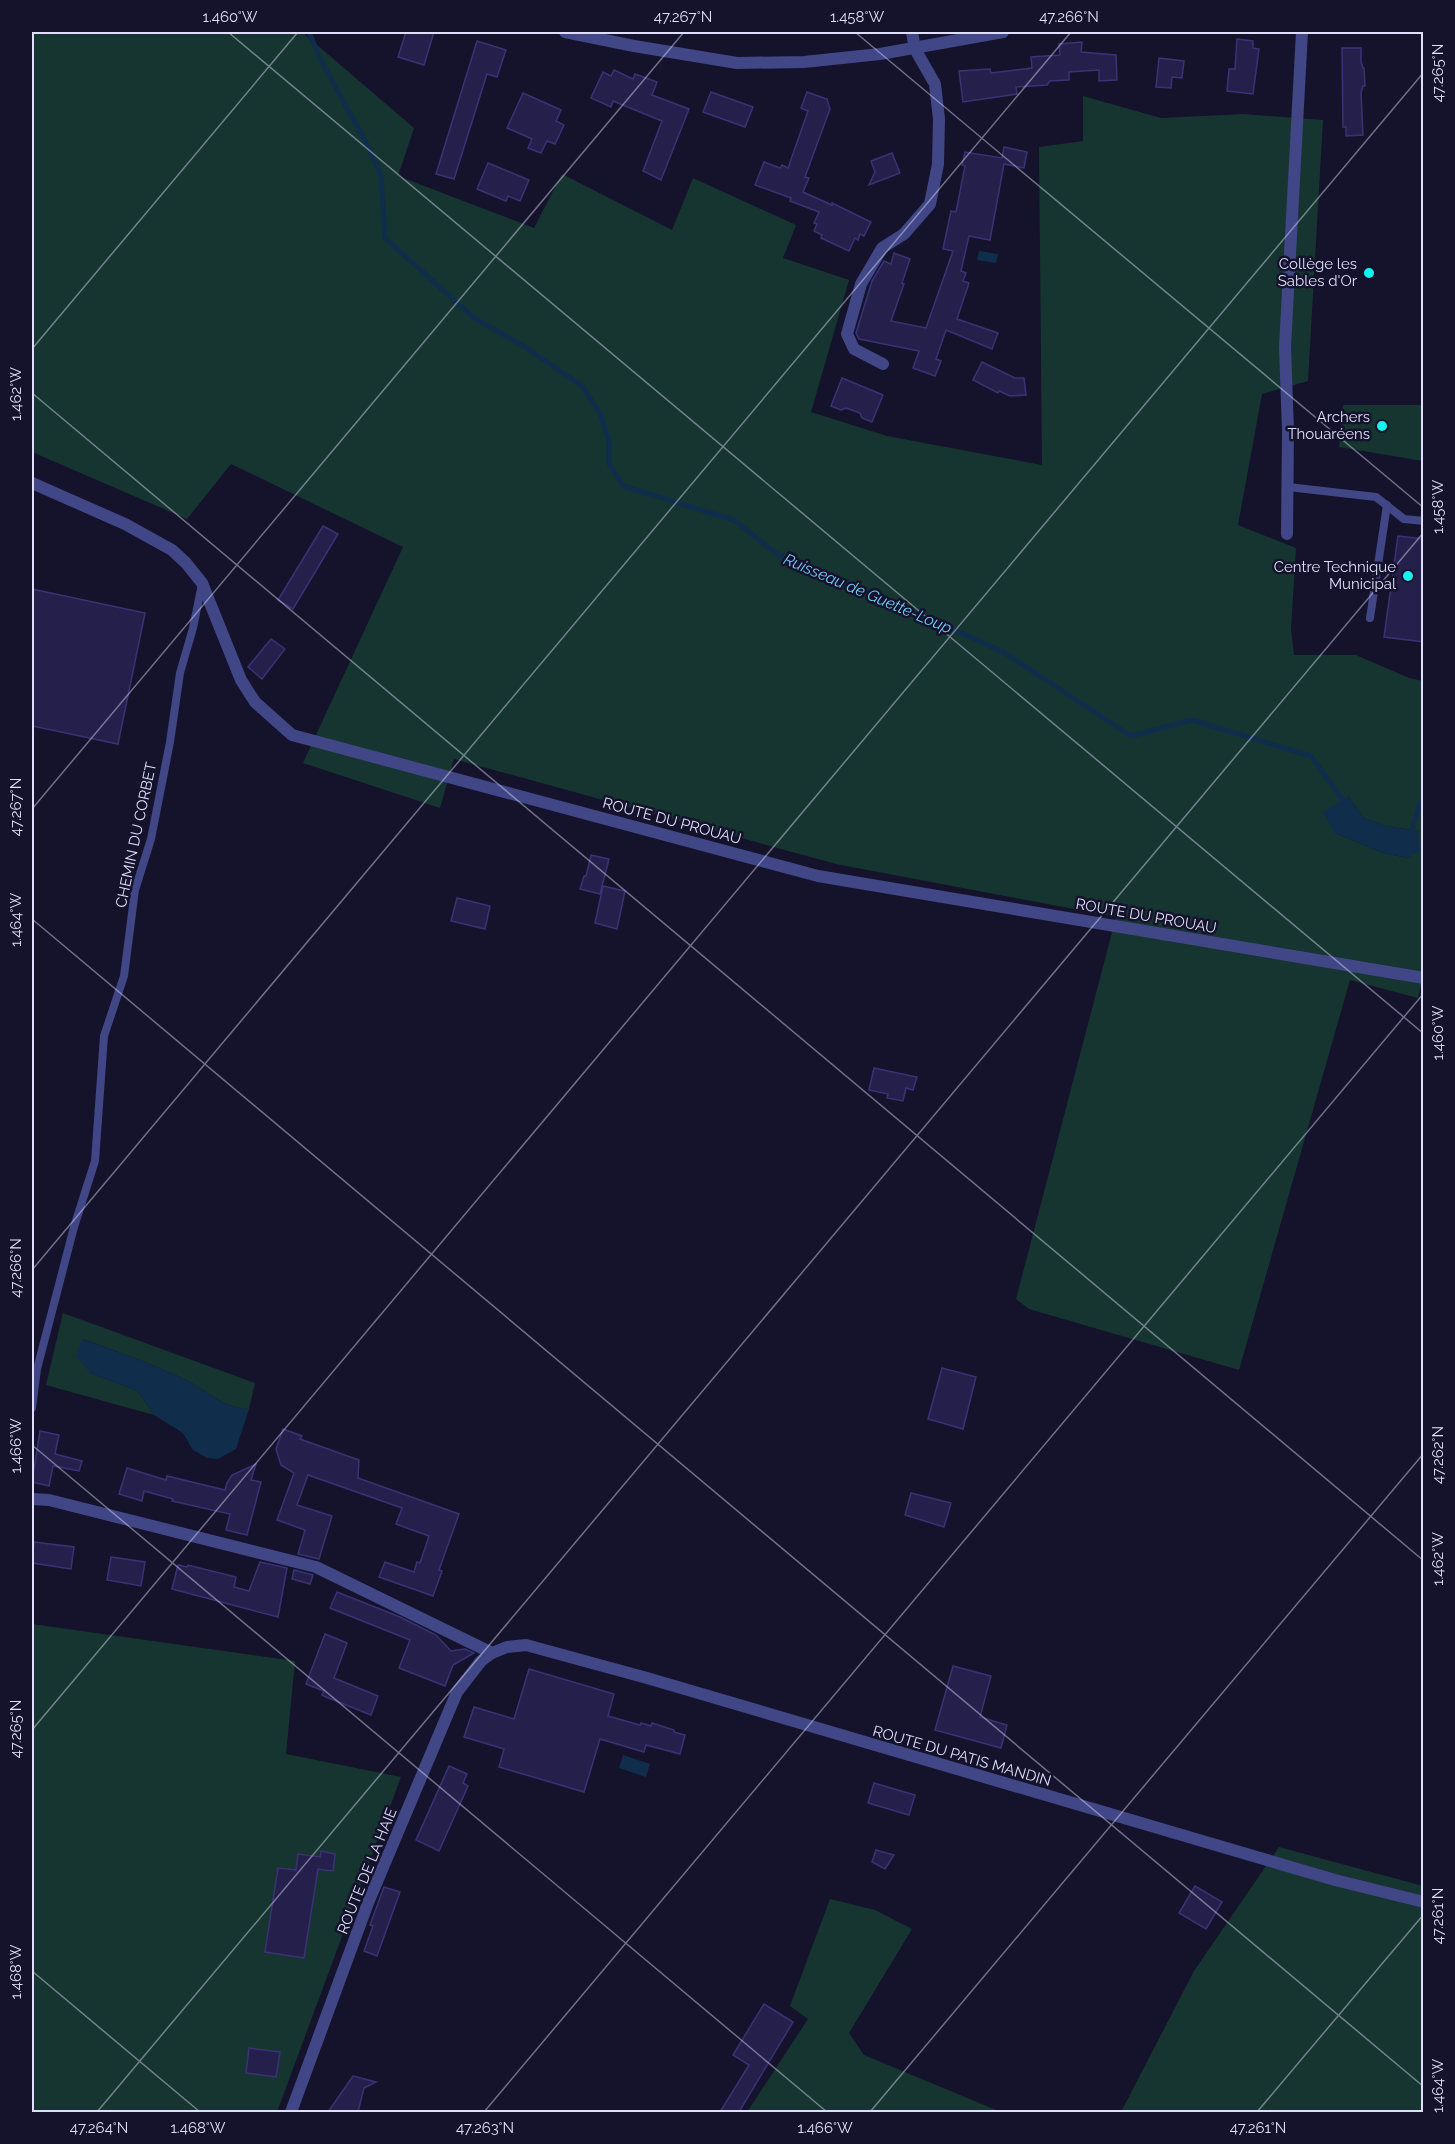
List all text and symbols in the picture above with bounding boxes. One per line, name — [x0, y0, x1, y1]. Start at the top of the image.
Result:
text: 1.460°W — [202, 8, 258, 26]
text: 47.267°N — [654, 8, 712, 26]
text: 1.458°W — [830, 8, 884, 26]
text: 47.266°N — [1039, 8, 1099, 26]
text: 47.265°N — [1429, 44, 1447, 102]
place label: Collège les Sables d'Or — [1278, 255, 1358, 290]
marker: Collège les Sables d'Or — [1362, 266, 1376, 280]
text: 1.462°W — [7, 367, 25, 421]
place label: Archers Thouaréens — [1287, 408, 1370, 443]
marker: Archers Thouaréens — [1375, 419, 1389, 433]
text: 1.458°W — [1429, 480, 1447, 534]
water label: Ruisseau de Guette-Loup — [781, 549, 955, 638]
place label: Centre Technique Municipal — [1274, 558, 1397, 593]
marker: Centre Technique Municipal — [1401, 569, 1415, 583]
street label: CHEMIN DU CORBET — [112, 761, 160, 909]
text: 47.267°N — [7, 778, 25, 836]
street label: ROUTE DU PROUAU — [601, 794, 743, 848]
text: 1.464°W — [7, 893, 25, 947]
street label: ROUTE DU PROUAU — [1074, 895, 1218, 937]
text: 1.460°W — [1429, 1005, 1447, 1061]
text: 47.266°N — [7, 1238, 25, 1298]
text: 1.466°W — [7, 1418, 25, 1474]
text: 47.262°N — [1429, 1426, 1447, 1484]
text: 1.462°W — [1429, 1532, 1447, 1586]
text: 47.265°N — [7, 1700, 25, 1758]
street label: ROUTE DU PATIS MANDIN — [871, 1722, 1053, 1790]
street label: ROUTE DE LA HAIE — [333, 1805, 401, 1937]
text: 47.261°N — [1429, 1888, 1447, 1944]
text: 1.468°W — [7, 1944, 25, 2000]
text: 1.464°W — [1429, 2059, 1447, 2113]
text: 47.264°N — [70, 2119, 128, 2137]
text: 1.468°W — [170, 2119, 226, 2137]
text: 47.263°N — [456, 2119, 514, 2137]
text: 1.466°W — [797, 2119, 853, 2137]
text: 47.261°N — [1230, 2119, 1286, 2137]

